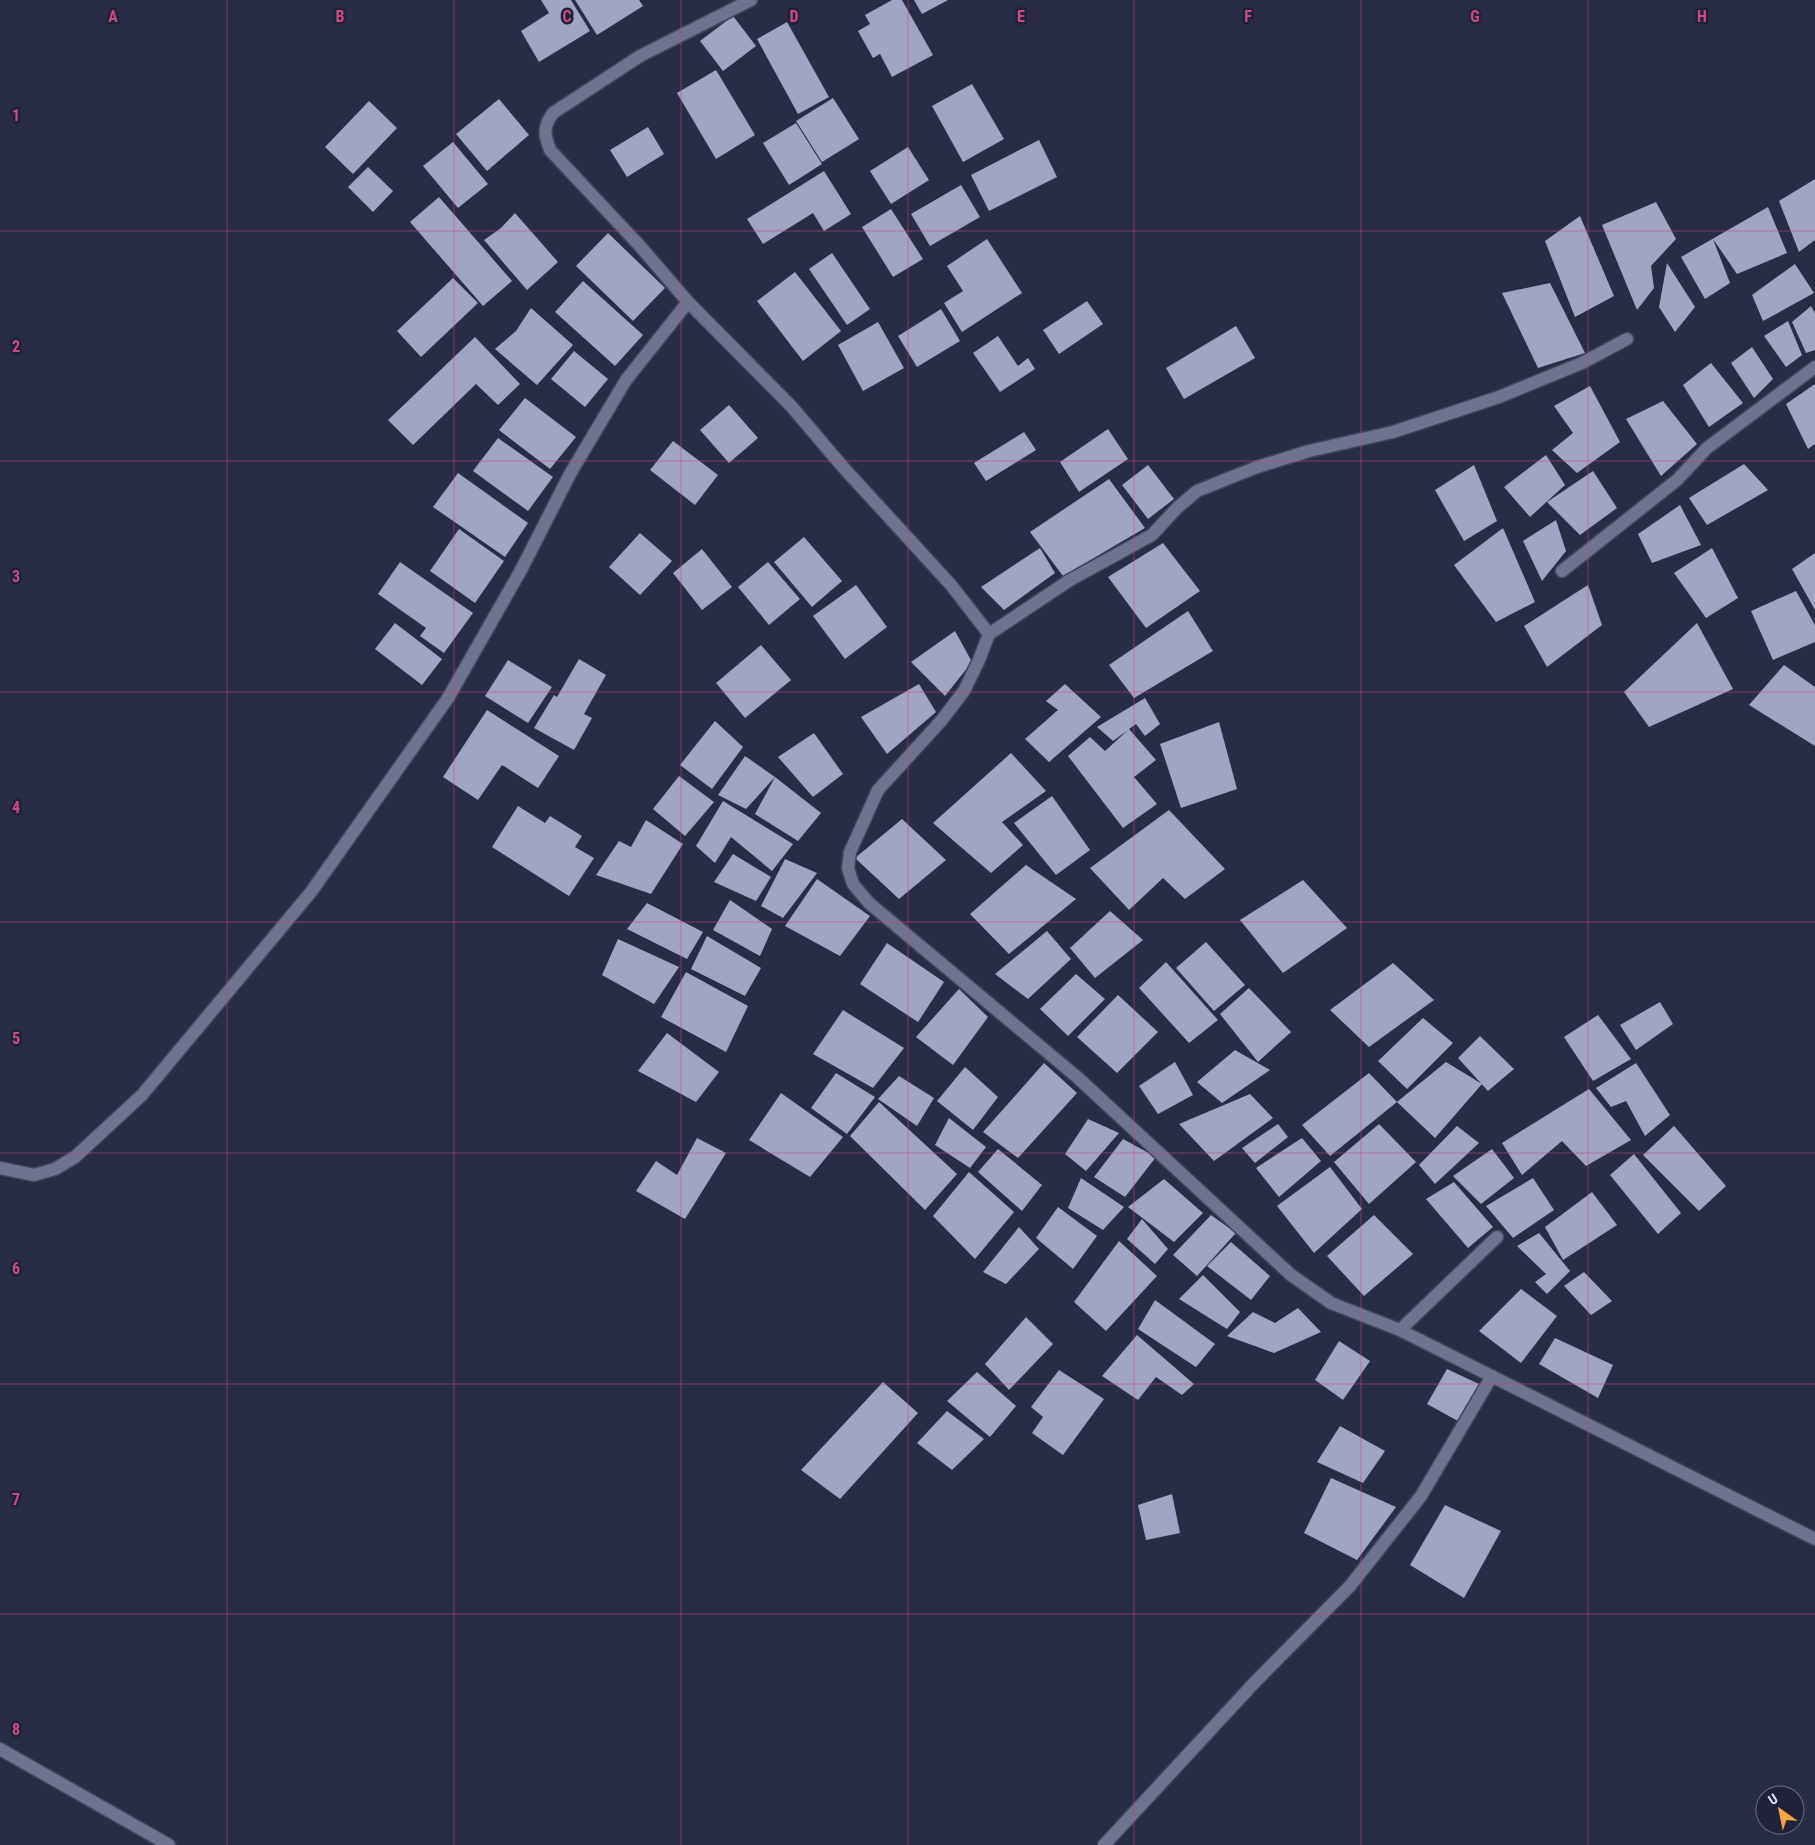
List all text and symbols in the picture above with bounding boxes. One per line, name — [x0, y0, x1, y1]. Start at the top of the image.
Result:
text: A — [108, 7, 118, 26]
text: B — [336, 7, 345, 26]
text: C — [562, 7, 572, 26]
text: D — [789, 7, 799, 26]
text: E — [1017, 7, 1025, 26]
text: F — [1244, 7, 1252, 26]
text: G — [1470, 7, 1480, 26]
text: H — [1697, 7, 1707, 26]
text: 1 — [12, 106, 20, 125]
text: 2 — [12, 337, 20, 356]
text: 3 — [12, 567, 20, 586]
text: 4 — [12, 798, 20, 817]
text: 5 — [12, 1029, 20, 1048]
text: 6 — [12, 1259, 20, 1278]
text: 7 — [12, 1490, 20, 1509]
text: 8 — [12, 1720, 20, 1739]
north arrow — [1755, 1785, 1805, 1835]
text: U — [1765, 1790, 1781, 1808]

